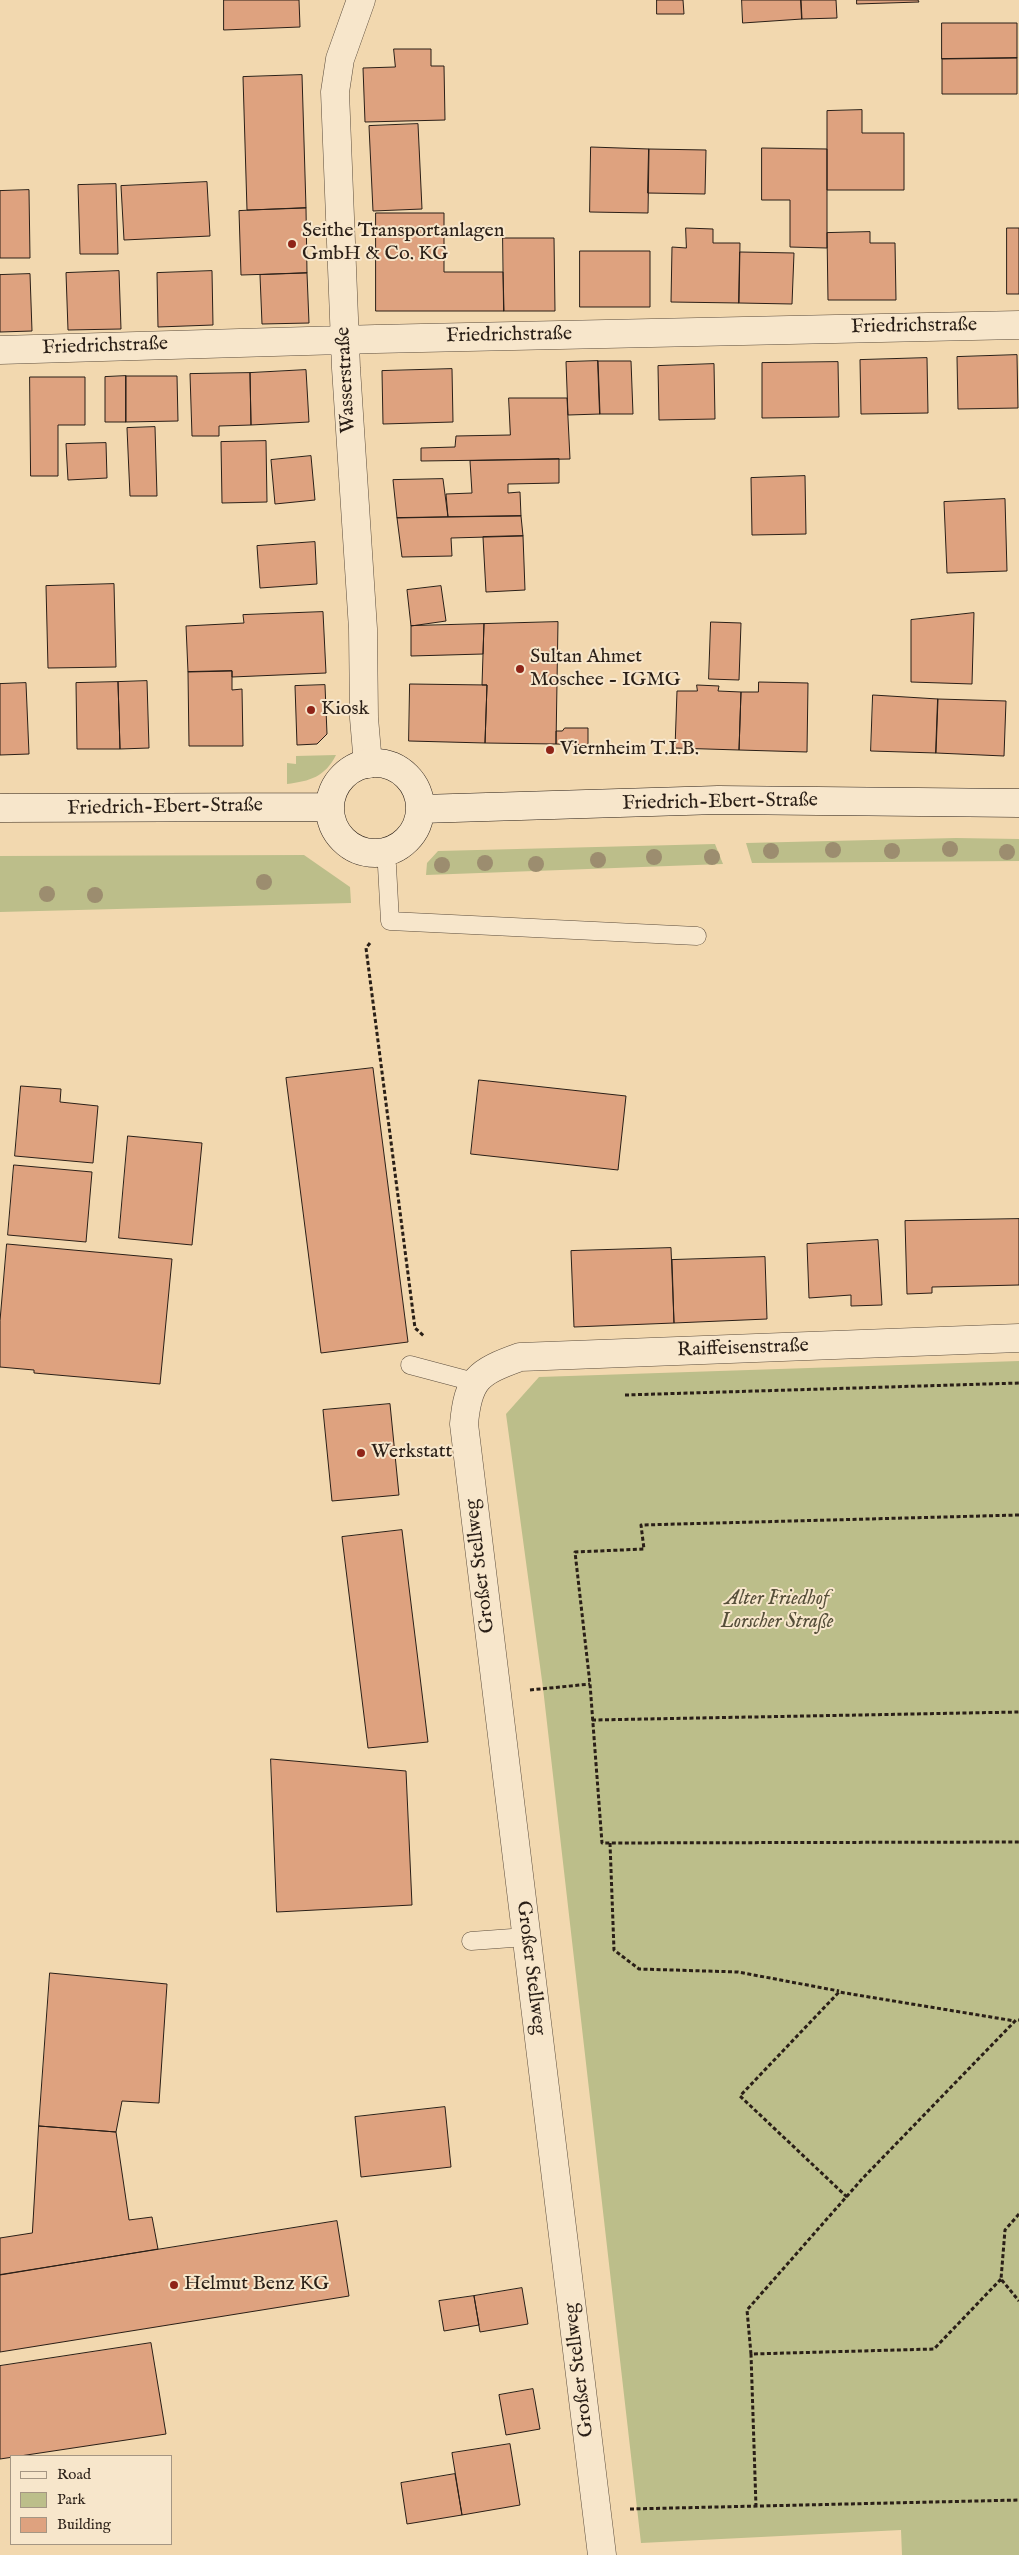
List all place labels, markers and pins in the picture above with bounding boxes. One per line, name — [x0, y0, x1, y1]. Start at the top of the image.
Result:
place label: Seithe Transportanlagen GmbH & Co. KG — [302, 220, 504, 267]
marker: Seithe Transportanlagen GmbH & Co. KG — [286, 238, 298, 250]
place label: Sultan Ahmet Moschee - IGMG — [530, 646, 681, 693]
marker: Sultan Ahmet Moschee - IGMG — [514, 663, 526, 675]
place label: Kiosk — [321, 698, 369, 722]
marker: Kiosk — [305, 704, 317, 716]
place label: Viernheim T.I.B. — [560, 738, 699, 762]
marker: Viernheim T.I.B. — [544, 744, 556, 756]
place label: Werkstatt — [371, 1441, 452, 1465]
marker: Werkstatt — [355, 1447, 367, 1459]
place label: Helmut Benz KG — [184, 2273, 329, 2297]
marker: Helmut Benz KG — [168, 2279, 180, 2291]

